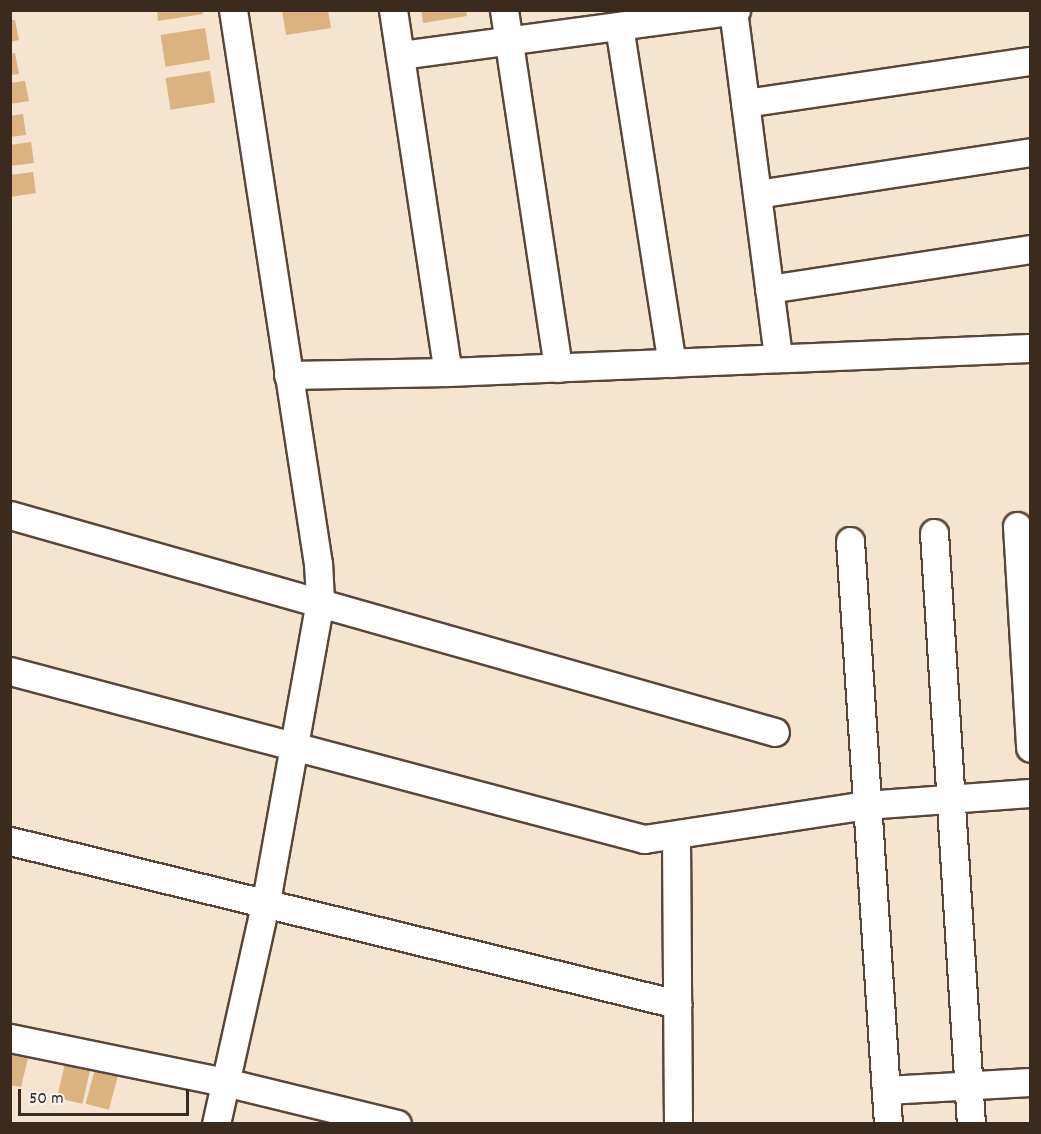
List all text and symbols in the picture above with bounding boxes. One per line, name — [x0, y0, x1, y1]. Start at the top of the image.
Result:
scale bar — [21, 1077, 192, 1115]
text: 50 m — [29, 1087, 64, 1112]

